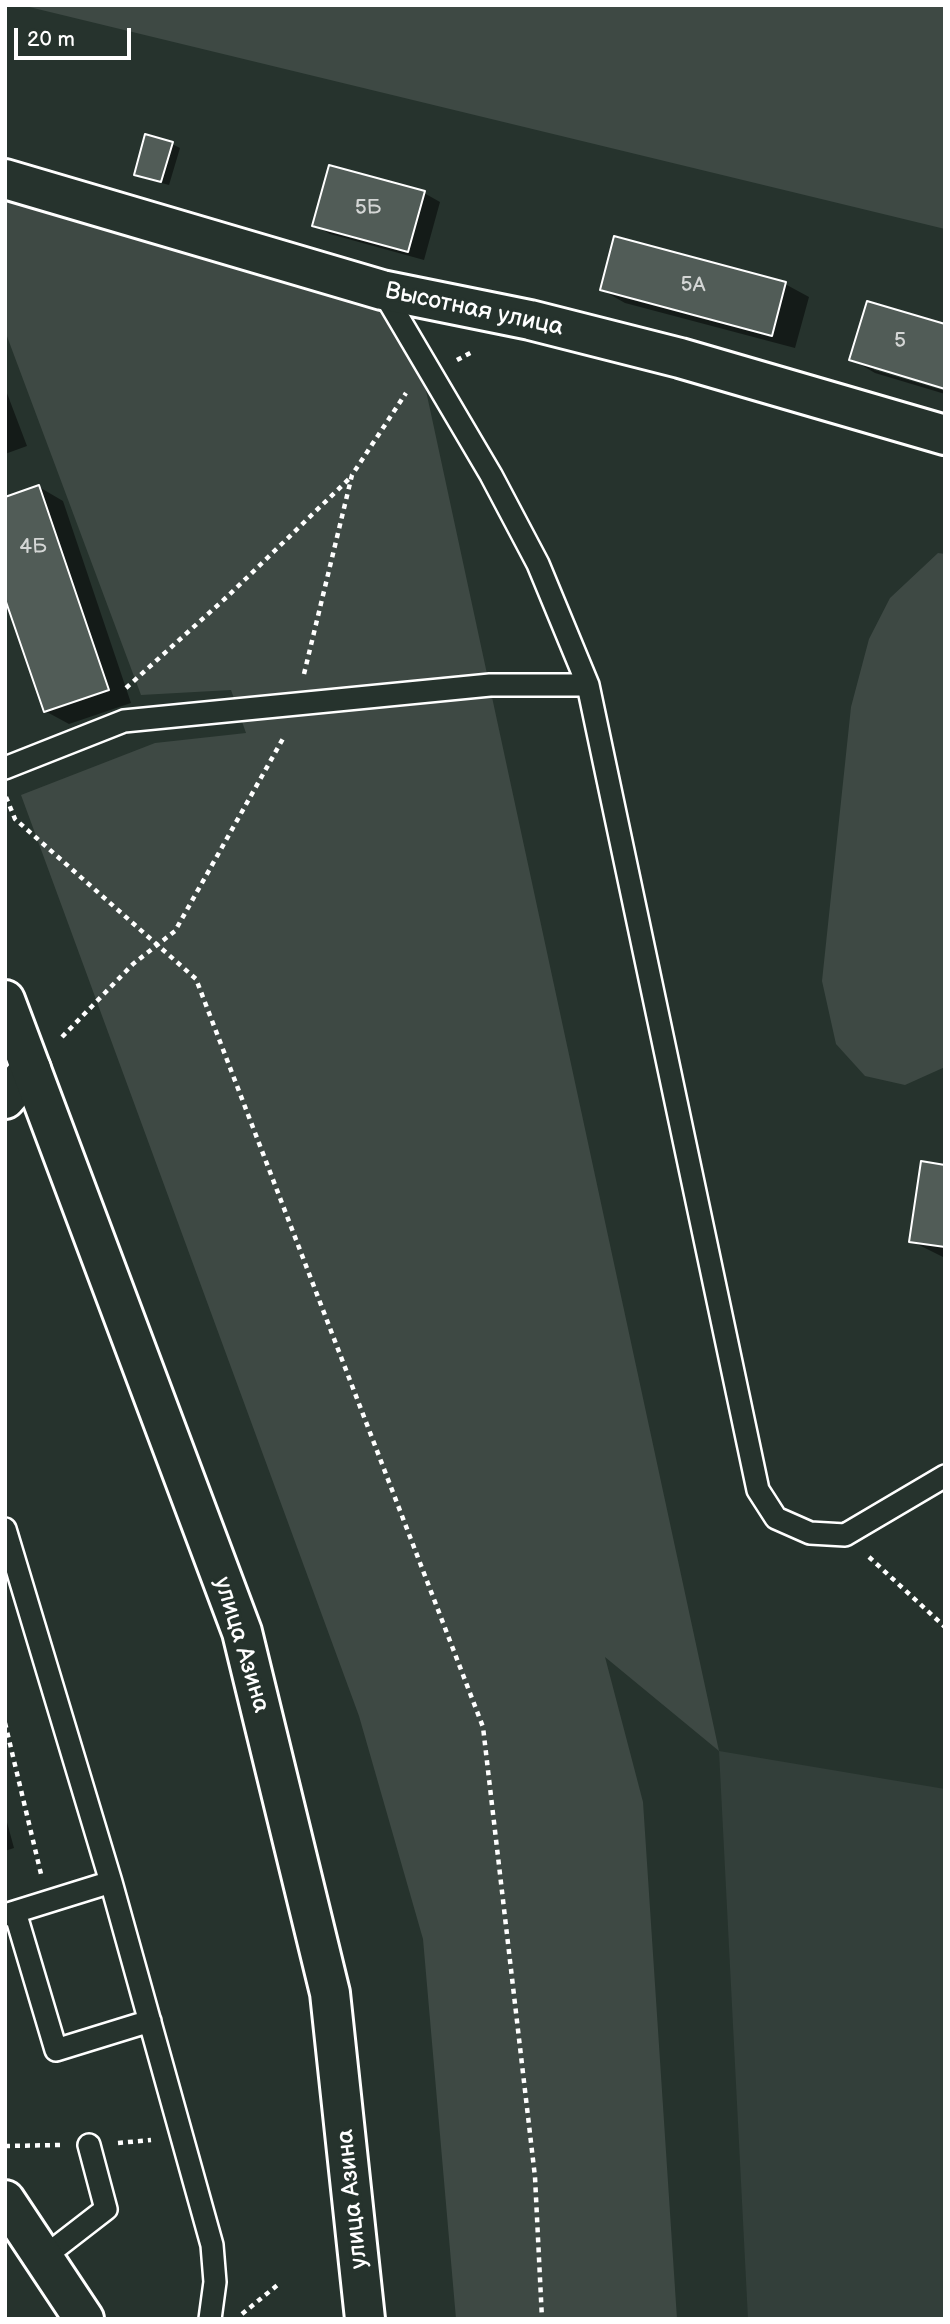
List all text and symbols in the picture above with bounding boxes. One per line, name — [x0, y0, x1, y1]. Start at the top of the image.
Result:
scale bar — [18, 14, 135, 58]
text: 20 m — [27, 27, 75, 52]
house number: 5Б — [355, 196, 381, 222]
house number: 5А — [681, 273, 705, 299]
street label: Высотная улица — [382, 277, 566, 343]
house number: 5 — [894, 329, 906, 355]
house number: 4Б — [19, 535, 47, 561]
street label: улица Азина — [207, 1574, 275, 1716]
street label: улица Азина — [331, 2128, 375, 2270]

